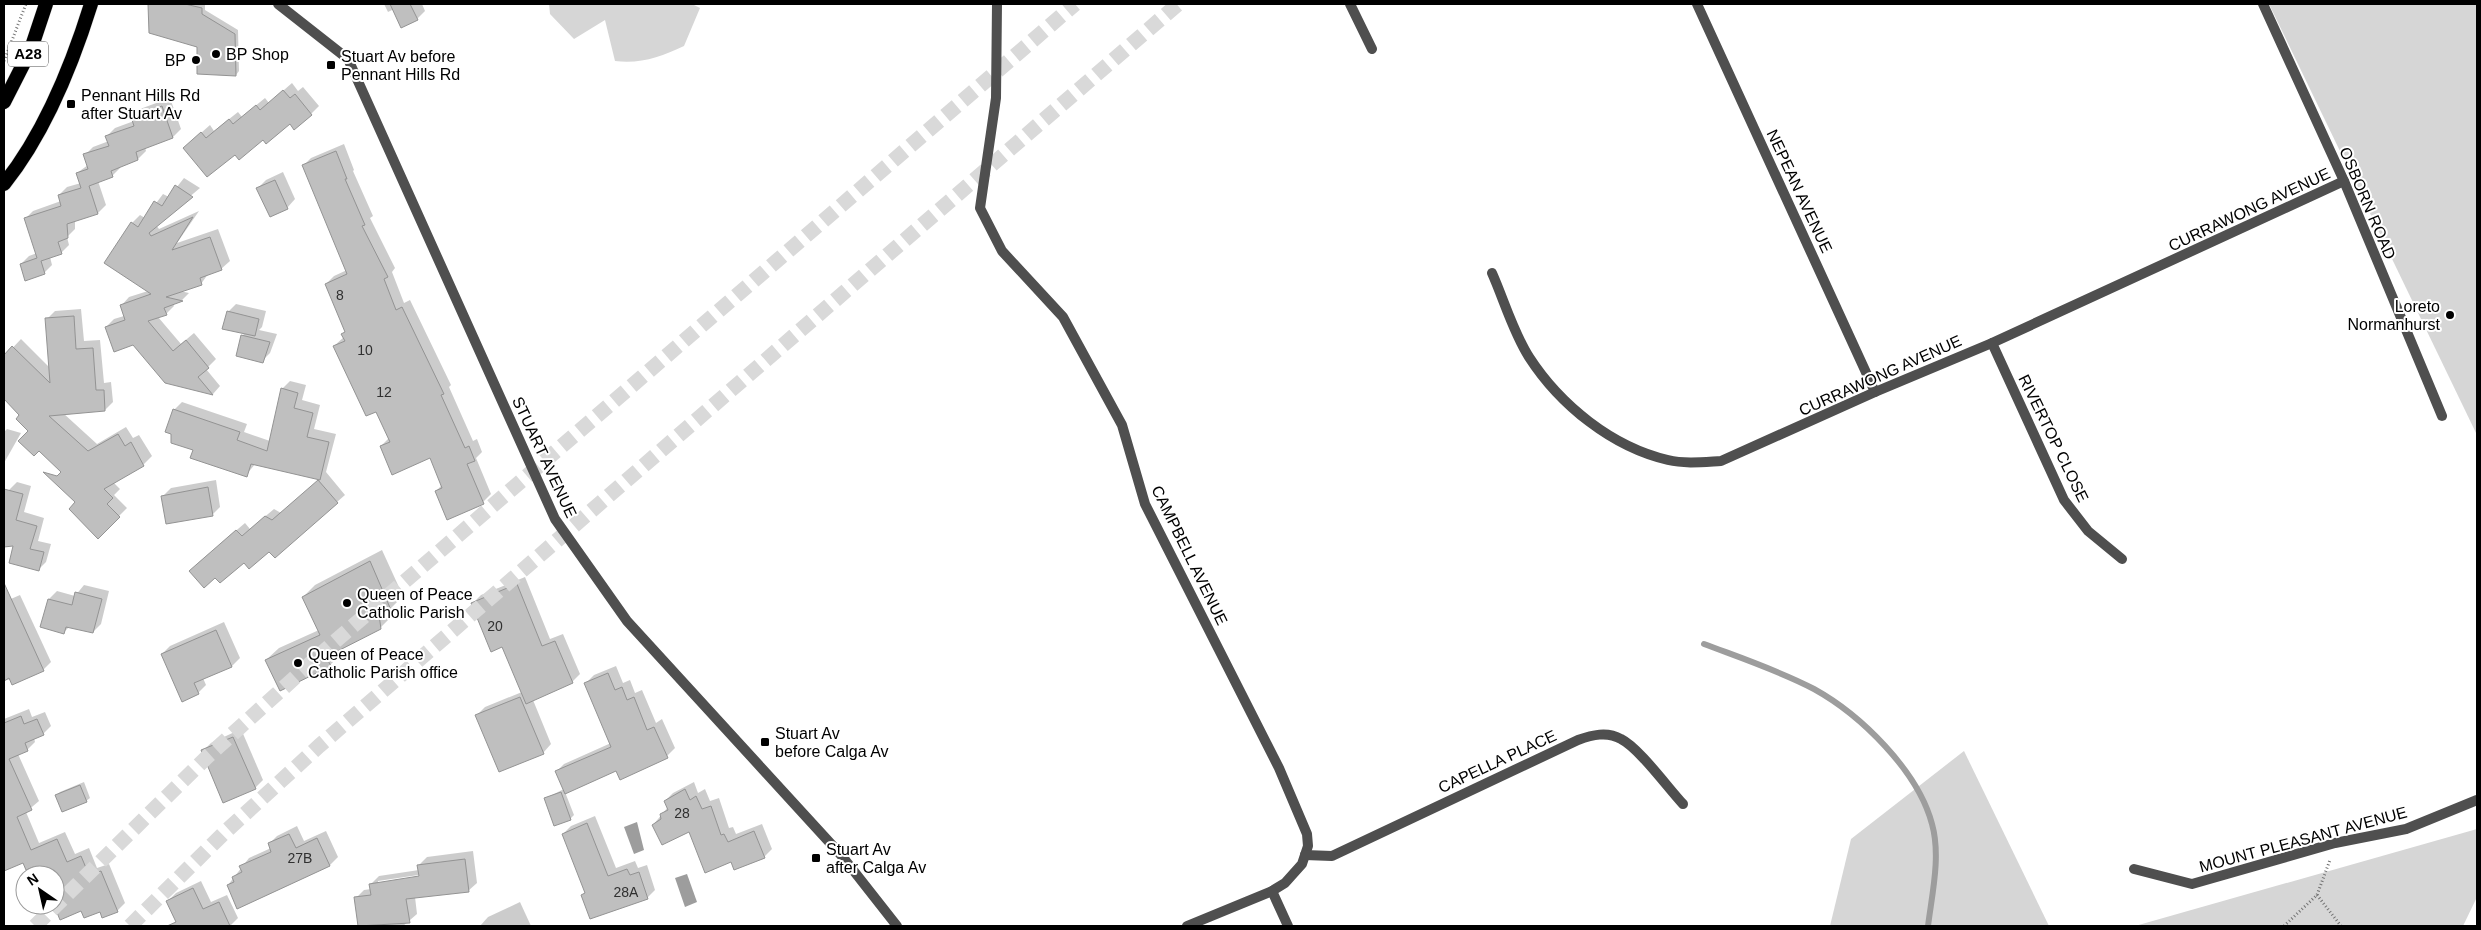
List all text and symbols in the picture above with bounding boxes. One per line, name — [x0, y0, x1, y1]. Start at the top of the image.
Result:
road number: A28 — [8, 42, 48, 66]
place label: BP Shop — [226, 46, 289, 63]
marker: BP Shop — [210, 48, 222, 60]
place label: Stuart Av before Pennant Hills Rd — [341, 48, 460, 83]
place label: BP — [165, 52, 186, 69]
marker: BP — [190, 54, 202, 66]
marker: Stuart Av before Pennant Hills Rd — [325, 59, 337, 71]
place label: Pennant Hills Rd after Stuart Av — [81, 87, 200, 122]
marker: Pennant Hills Rd after Stuart Av — [65, 98, 77, 110]
street label: NEPEAN AVENUE — [1764, 127, 1836, 256]
street label: OSBORN ROAD — [2336, 145, 2399, 262]
street label: CURRAWONG AVENUE — [2166, 165, 2333, 254]
house number: 8 — [336, 287, 344, 303]
place label: Loreto Normanhurst — [2348, 298, 2441, 333]
marker: Loreto Normanhurst — [2444, 309, 2456, 321]
street label: CURRAWONG AVENUE — [1796, 332, 1964, 419]
house number: 10 — [357, 342, 373, 358]
street label: RIVERTOP CLOSE — [2015, 372, 2092, 505]
house number: 12 — [376, 384, 392, 400]
street label: STUART AVENUE — [509, 394, 580, 520]
street label: CAMPBELL AVENUE — [1148, 483, 1231, 628]
place label: Queen of Peace Catholic Parish — [357, 586, 473, 621]
marker: Queen of Peace Catholic Parish — [341, 597, 353, 609]
house number: 20 — [487, 618, 503, 634]
place label: Queen of Peace Catholic Parish office — [308, 646, 458, 681]
marker: Queen of Peace Catholic Parish office — [292, 657, 304, 669]
place label: Stuart Av before Calga Av — [775, 725, 889, 760]
street label: CAPELLA PLACE — [1436, 727, 1559, 796]
marker: Stuart Av before Calga Av — [759, 736, 771, 748]
street label: MOUNT PLEASANT AVENUE — [2197, 804, 2409, 875]
house number: 28 — [674, 805, 690, 821]
place label: Stuart Av after Calga Av — [826, 841, 926, 876]
house number: 27B — [288, 850, 312, 866]
marker: Stuart Av after Calga Av — [810, 852, 822, 864]
north arrow — [15, 865, 65, 915]
text: N — [24, 870, 41, 889]
house number: 28A — [614, 884, 639, 900]

